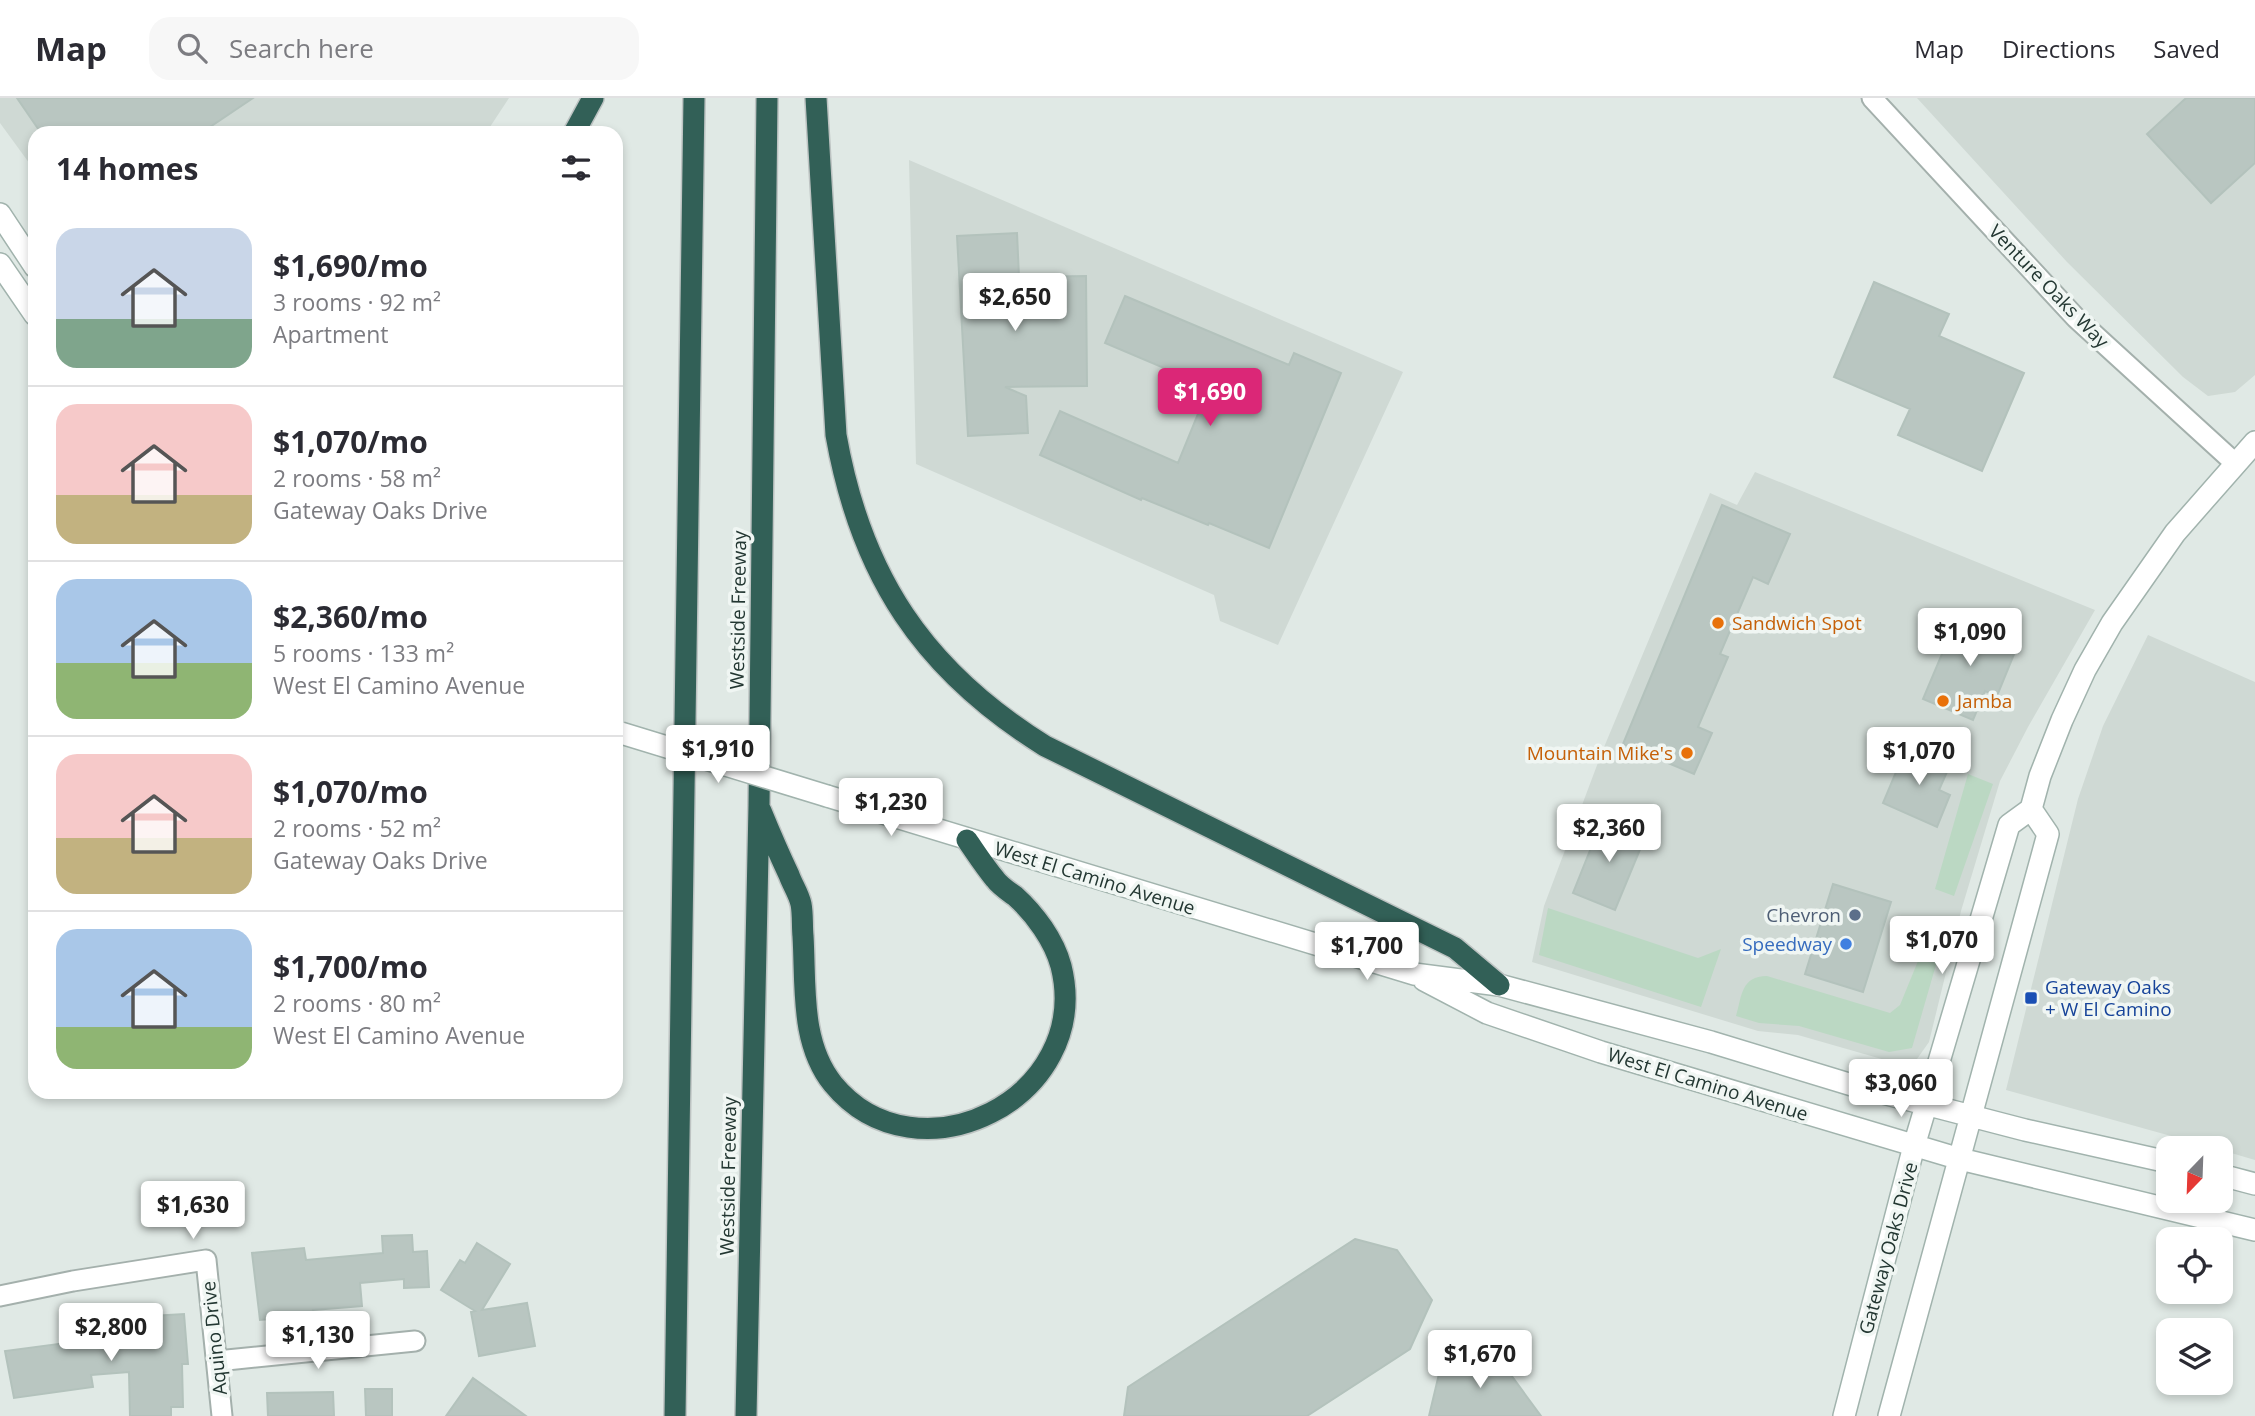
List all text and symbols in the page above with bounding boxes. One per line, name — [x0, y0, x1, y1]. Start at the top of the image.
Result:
search box — [149, 17, 639, 80]
text: Map — [35, 26, 107, 71]
icon: search — [173, 29, 211, 67]
text: Search here — [229, 30, 374, 66]
text: Map — [1914, 32, 1964, 65]
text: Directions — [2002, 32, 2115, 65]
text: Saved — [2153, 32, 2220, 65]
text: 14 homes — [56, 148, 199, 189]
icon: filters — [557, 149, 595, 187]
street label: Venture Oaks Way — [1983, 219, 2115, 354]
text: $1,690/mo — [273, 245, 428, 286]
icon: home — [112, 256, 196, 340]
pin: $2,650 — [958, 274, 1072, 333]
text: $2,650 — [979, 280, 1051, 312]
text: 3 rooms · 92 m² — [273, 286, 441, 318]
text: Apartment — [273, 318, 389, 350]
pin: $1,690 — [1153, 368, 1267, 428]
text: $1,690 — [1174, 375, 1246, 407]
text: $1,070/mo — [273, 421, 428, 462]
icon: home — [112, 432, 196, 516]
text: 2 rooms · 58 m² — [273, 462, 441, 494]
text: Gateway Oaks Drive — [273, 494, 488, 526]
street label: Westside Freeway — [724, 530, 752, 690]
text: $2,360/mo — [273, 596, 428, 637]
icon: home — [112, 607, 196, 691]
pin: $1,090 — [1913, 608, 2027, 668]
place label: Sandwich Spot — [1732, 610, 1862, 636]
marker: Sandwich Spot — [1710, 615, 1726, 631]
text: $1,090 — [1934, 615, 2006, 647]
text: 5 rooms · 133 m² — [273, 637, 454, 669]
text: West El Camino Avenue — [273, 669, 525, 701]
place label: Jamba — [1955, 688, 2012, 714]
marker: Jamba — [1935, 693, 1951, 709]
pin: $1,910 — [661, 726, 775, 785]
pin: $1,070 — [1862, 728, 1976, 787]
text: $1,910 — [682, 732, 754, 764]
text: $1,070 — [1883, 734, 1955, 766]
place label: Mountain Mike's — [1527, 740, 1673, 766]
marker: Mountain Mike's — [1679, 745, 1695, 761]
text: $1,070/mo — [273, 771, 428, 812]
pin: $1,230 — [834, 778, 948, 838]
icon: home — [112, 782, 196, 866]
text: $1,230 — [855, 785, 927, 817]
pin: $2,360 — [1552, 804, 1666, 864]
text: $2,360 — [1573, 811, 1645, 843]
text: 2 rooms · 52 m² — [273, 812, 441, 844]
street label: West El Camino Avenue — [992, 835, 1198, 921]
text: Gateway Oaks Drive — [273, 844, 488, 876]
place label: Chevron — [1766, 902, 1841, 928]
marker: Chevron — [1847, 907, 1863, 923]
pin: $1,070 — [1885, 916, 1999, 976]
pin: $1,700 — [1310, 922, 1424, 982]
text: $1,070 — [1906, 923, 1978, 955]
text: $1,700 — [1331, 929, 1403, 961]
place label: Speedway — [1742, 931, 1832, 957]
marker: Speedway — [1838, 936, 1854, 952]
text: $1,700/mo — [273, 946, 428, 987]
icon: home — [112, 957, 196, 1041]
place label: Gateway Oaks + W El Camino — [2045, 974, 2172, 1022]
text: 2 rooms · 80 m² — [273, 987, 441, 1019]
marker: Gateway Oaks + W El Camino — [2023, 990, 2039, 1006]
text: West El Camino Avenue — [273, 1019, 525, 1051]
street label: West El Camino Avenue — [1605, 1041, 1811, 1127]
pin: $3,060 — [1844, 1060, 1958, 1119]
text: $3,060 — [1865, 1066, 1937, 1098]
street label: Westside Freeway — [714, 1096, 742, 1256]
north arrow — [2156, 1136, 2233, 1213]
map controls — [2156, 1136, 2233, 1395]
street label: Gateway Oaks Drive — [1852, 1159, 1924, 1337]
pin: $1,630 — [136, 1182, 250, 1241]
text: $1,630 — [157, 1188, 229, 1220]
button: locate — [2156, 1227, 2233, 1304]
street label: Aquino Drive — [195, 1280, 233, 1396]
pin: $2,800 — [54, 1304, 168, 1363]
text: $2,800 — [75, 1310, 147, 1342]
pin: $1,130 — [261, 1312, 375, 1371]
text: $1,130 — [282, 1318, 354, 1350]
button: layers — [2156, 1318, 2233, 1395]
pin: $1,670 — [1423, 1330, 1537, 1390]
text: $1,670 — [1444, 1337, 1516, 1369]

